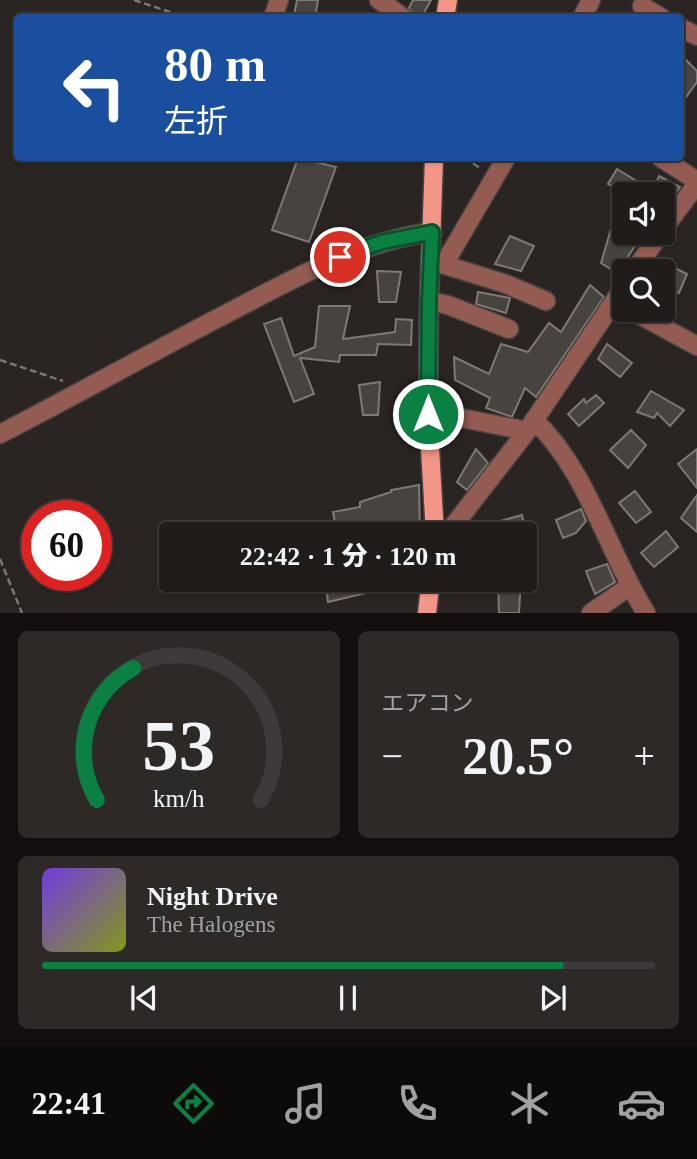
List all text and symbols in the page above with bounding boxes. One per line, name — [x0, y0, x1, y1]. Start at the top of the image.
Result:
text: 80 m — [164, 37, 266, 92]
icon: left — [49, 42, 140, 133]
text: 左折 — [164, 103, 228, 139]
map controls — [612, 182, 675, 322]
button: sound — [612, 182, 675, 245]
pin — [310, 227, 370, 287]
icon: arrive — [321, 238, 359, 276]
button: search — [612, 259, 675, 322]
position arrow — [391, 377, 465, 451]
speed limit sign: 60 — [21, 500, 112, 591]
text: 22:42 · 1 分 · 120 m — [240, 542, 456, 571]
text: エアコン — [382, 691, 474, 716]
text: 53 — [142, 706, 215, 787]
text: 20.5° — [462, 728, 574, 785]
text: − — [382, 735, 403, 777]
text: + — [634, 735, 655, 777]
text: km/h — [153, 785, 205, 812]
text: Night Drive — [147, 882, 278, 911]
text: The Halogens — [147, 912, 275, 937]
icon: previous — [125, 979, 163, 1017]
icon: pause — [329, 979, 367, 1017]
icon: next — [534, 979, 572, 1017]
icon: directions — [169, 1079, 218, 1128]
icon: music — [281, 1079, 330, 1128]
icon: phone — [393, 1079, 442, 1128]
icon: climate — [505, 1079, 554, 1128]
icon: car — [617, 1079, 666, 1128]
text: 22:41 — [31, 1085, 106, 1121]

